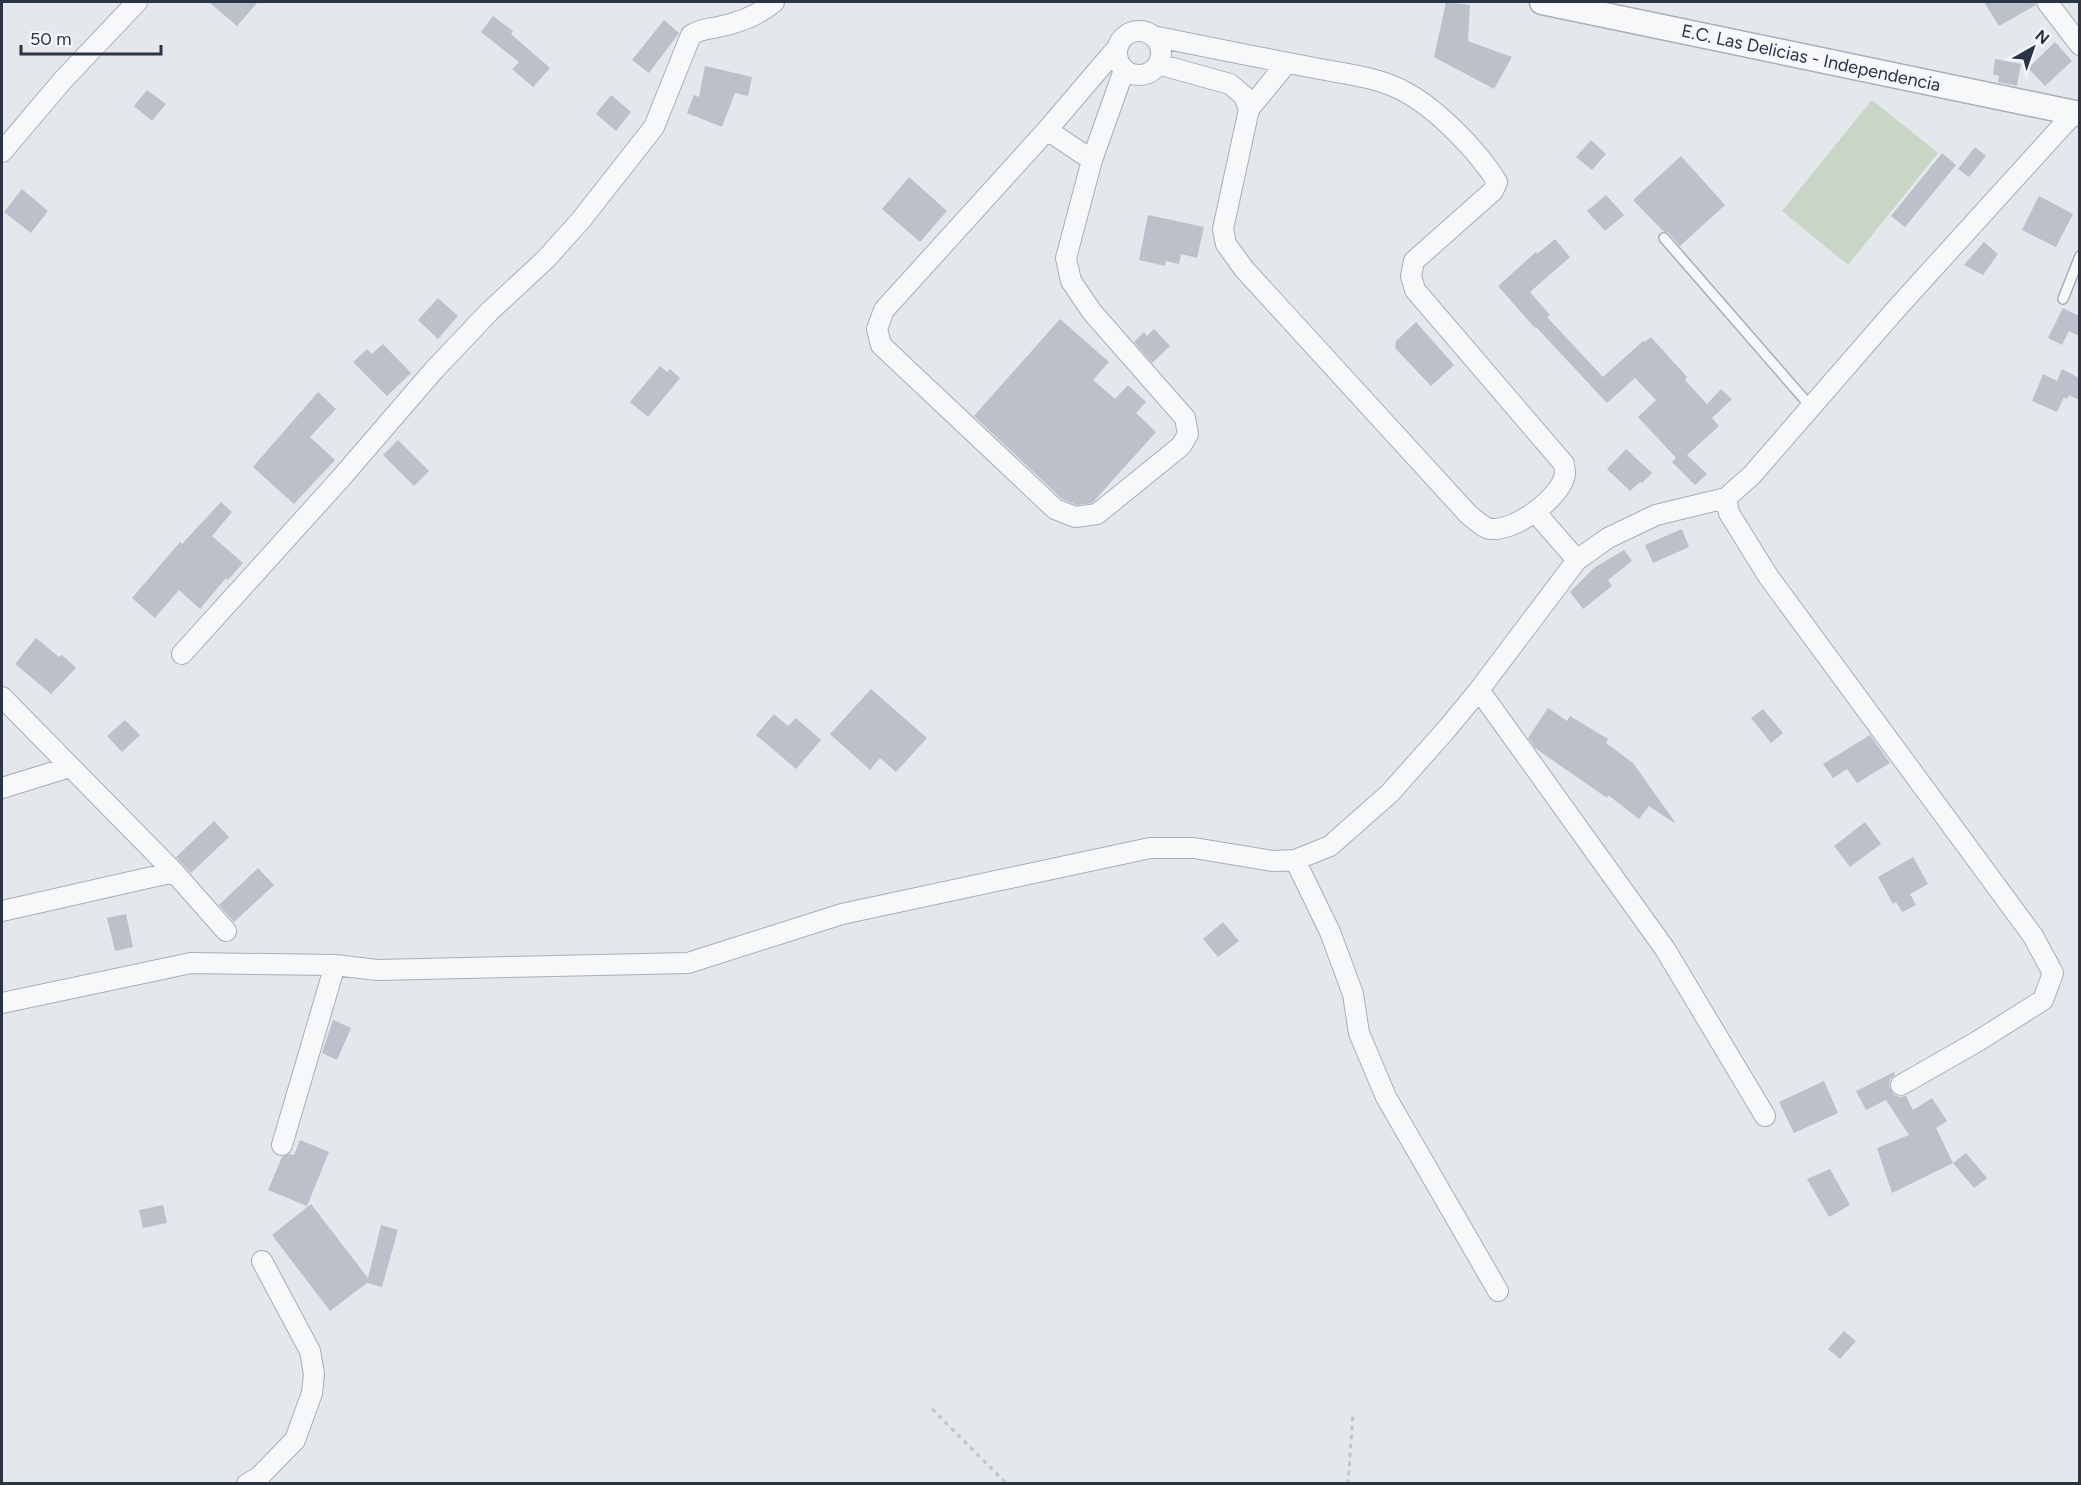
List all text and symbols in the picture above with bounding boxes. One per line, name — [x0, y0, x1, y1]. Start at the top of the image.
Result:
scale bar — [21, 18, 160, 56]
north arrow — [2003, 18, 2063, 78]
street label: E.C. Las Delicias - Independencia — [1679, 20, 1943, 96]
text: N — [2031, 26, 2053, 48]
text: 50 m — [30, 28, 72, 50]

